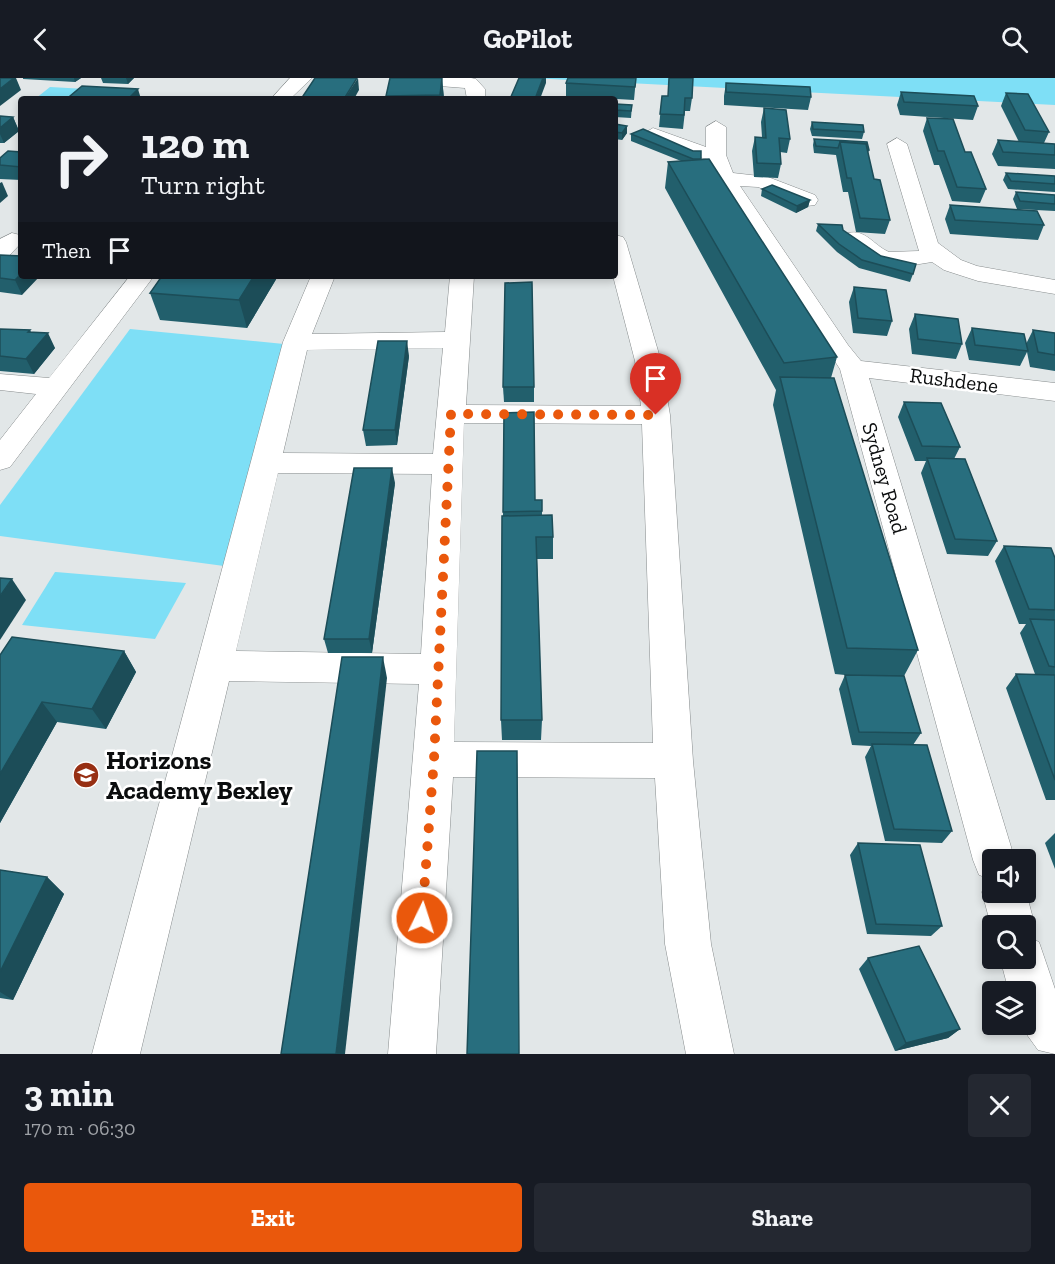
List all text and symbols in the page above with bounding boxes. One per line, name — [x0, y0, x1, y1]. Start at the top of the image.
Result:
icon: back — [24, 23, 57, 56]
text: GoPilot — [483, 23, 572, 55]
icon: search — [998, 23, 1031, 56]
text: 120 m — [141, 118, 249, 169]
icon: right — [42, 120, 120, 198]
text: Turn right — [141, 169, 265, 201]
icon: arrive — [103, 234, 136, 267]
text: Then — [42, 237, 91, 264]
pin — [630, 353, 681, 415]
icon: arrive — [639, 362, 672, 395]
street label: Rushdene — [908, 362, 1000, 398]
street label: Sydney Road — [857, 419, 913, 537]
place label: Horizons Academy Bexley — [106, 744, 293, 806]
school or university icon: Horizons Academy Bexley — [71, 760, 101, 790]
map controls — [982, 849, 1036, 1035]
button: sound — [982, 849, 1036, 903]
position arrow — [390, 886, 454, 950]
button: search — [982, 915, 1036, 969]
button: layers — [982, 981, 1036, 1035]
text: 3 min — [24, 1072, 114, 1115]
button: close — [968, 1074, 1031, 1137]
text: 170 m · 06:30 — [24, 1116, 135, 1140]
button: Exit — [24, 1183, 522, 1252]
button: Share — [534, 1183, 1031, 1252]

